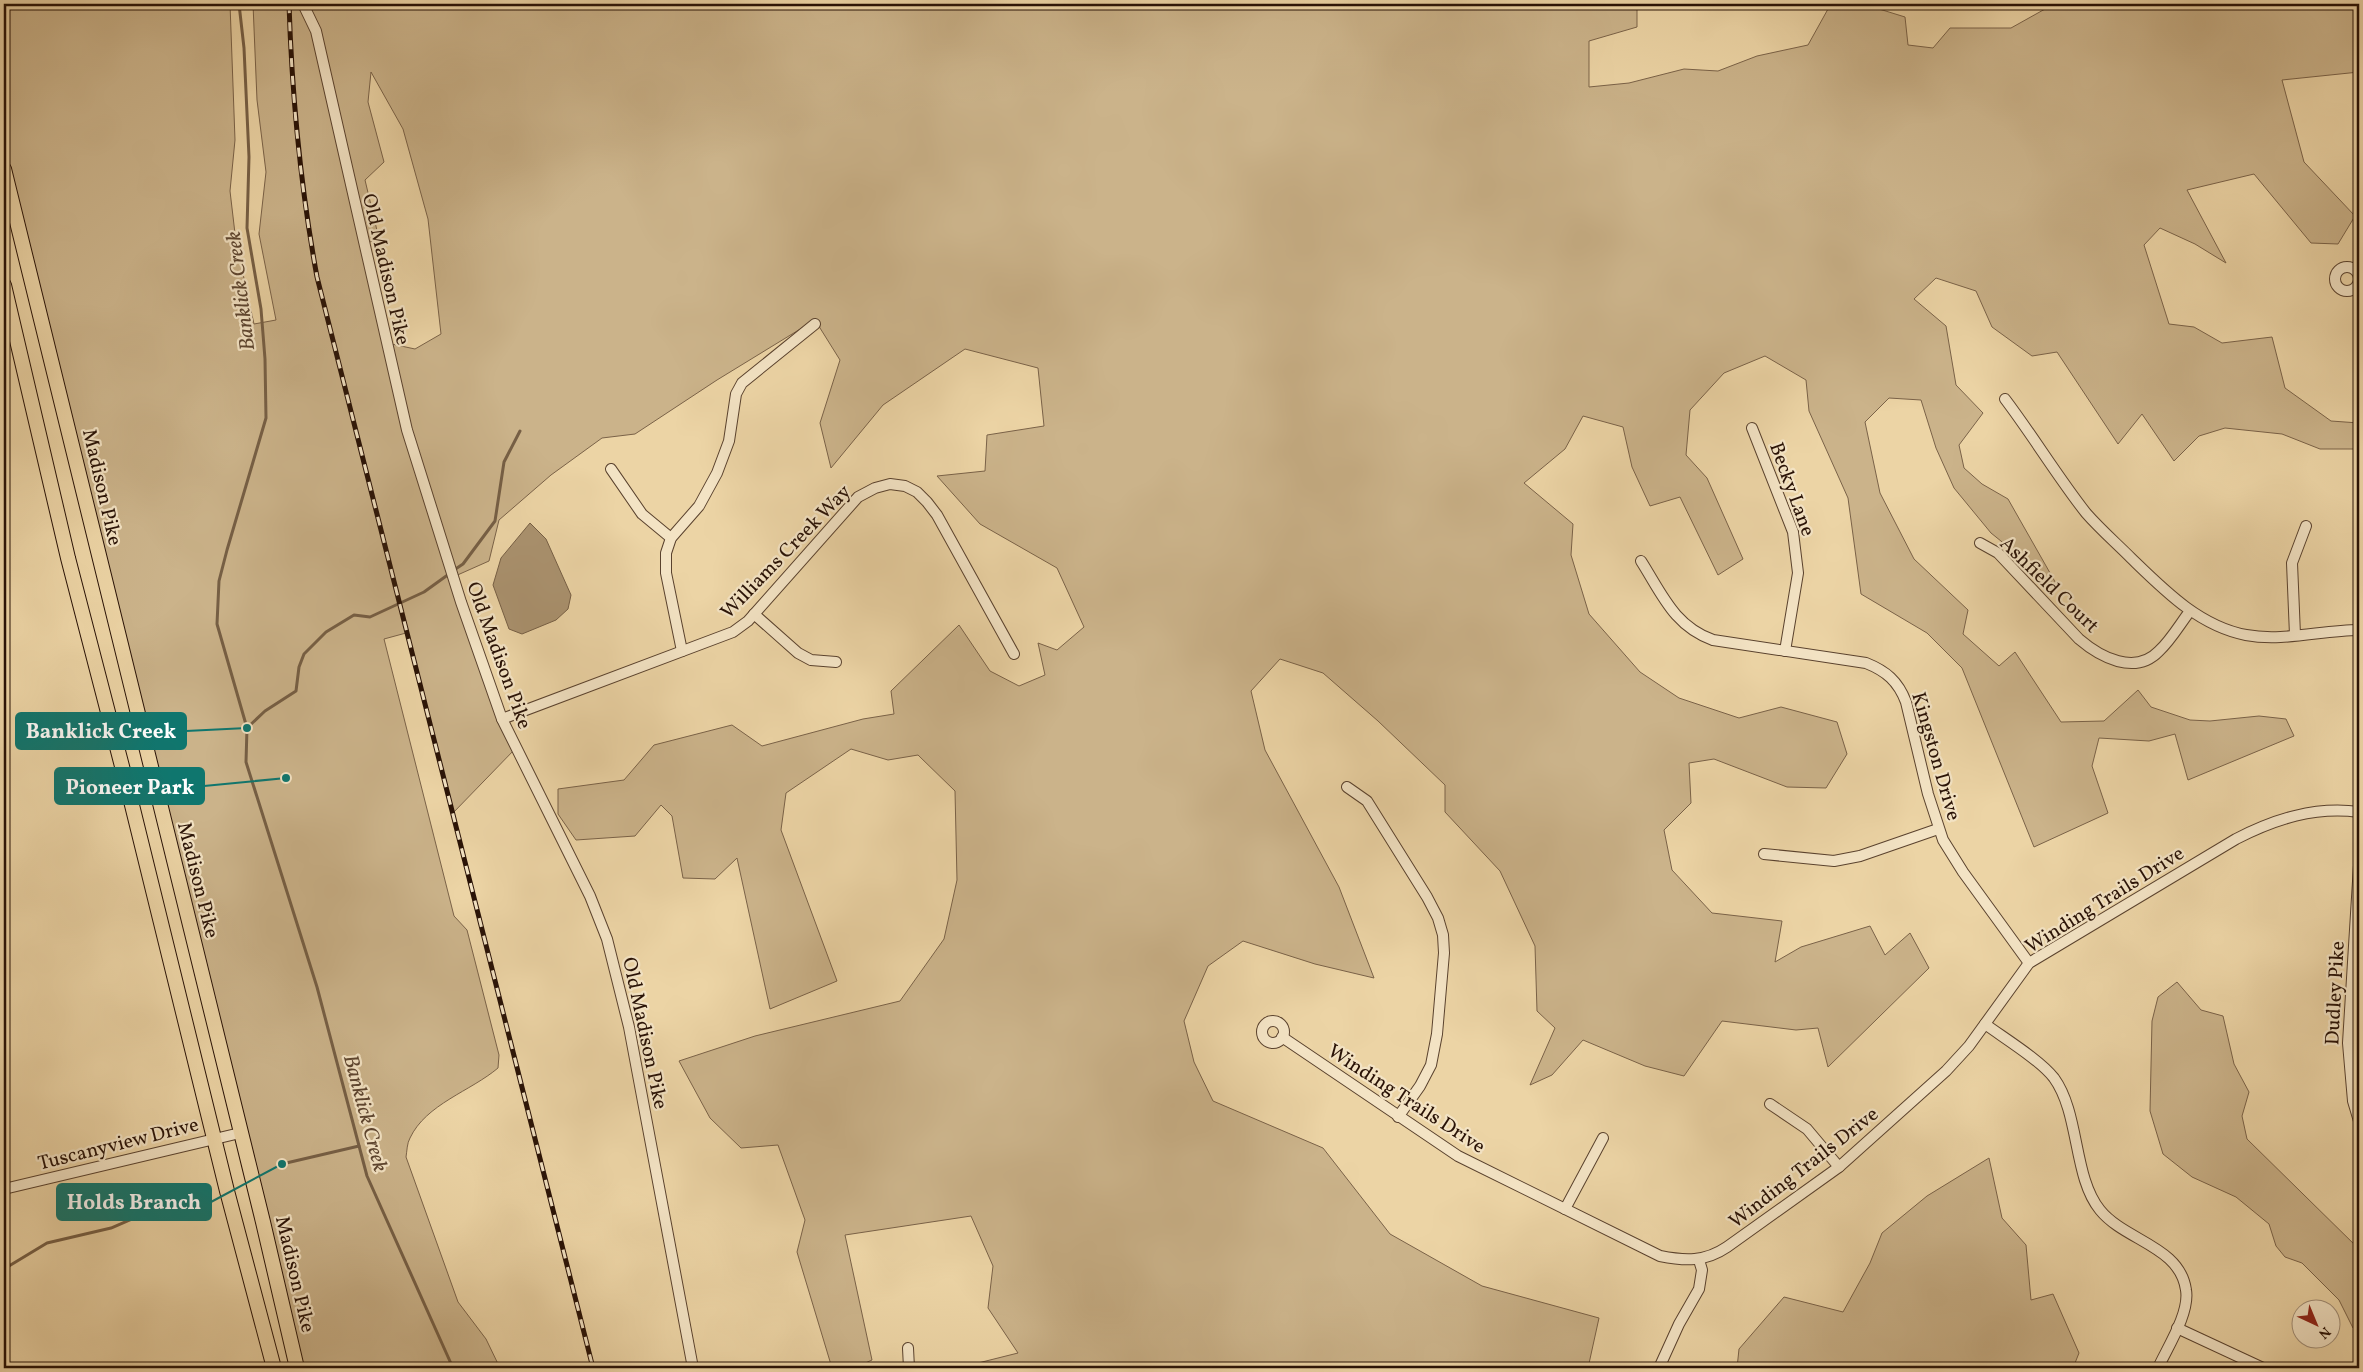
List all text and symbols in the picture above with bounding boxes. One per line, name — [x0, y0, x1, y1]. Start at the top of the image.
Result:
street label: Old Madison Pike — [354, 191, 416, 348]
water label: Banklick Creek — [220, 229, 263, 352]
street label: Madison Pike — [74, 426, 128, 548]
street label: Becky Lane — [1761, 439, 1821, 541]
street label: Williams Creek Way — [715, 479, 858, 626]
street label: Ashfield Court — [1993, 531, 2104, 640]
street label: Old Madison Pike — [459, 578, 538, 733]
street label: Kingston Drive — [1903, 689, 1967, 824]
callout: Banklick Creek — [16, 713, 186, 749]
text: Banklick Creek — [26, 718, 176, 747]
callout: Pioneer Park — [55, 768, 204, 804]
text: Pioneer Park — [65, 774, 195, 803]
street label: Madison Pike — [169, 819, 225, 941]
street label: Winding Trails Drive — [2020, 840, 2190, 961]
street label: Dudley Pike — [2319, 940, 2353, 1046]
street label: Old Madison Pike — [614, 955, 674, 1112]
street label: Winding Trails Drive — [1322, 1038, 1490, 1161]
water label: Banklick Creek — [335, 1052, 394, 1175]
street label: Winding Trails Drive — [1724, 1101, 1885, 1236]
street label: Tuscanyview Drive — [35, 1111, 202, 1178]
callout: Holds Branch — [57, 1184, 211, 1220]
text: Holds Branch — [67, 1189, 201, 1218]
street label: Madison Pike — [267, 1213, 321, 1335]
north arrow — [2290, 1300, 2340, 1350]
text: N — [2314, 1322, 2334, 1343]

